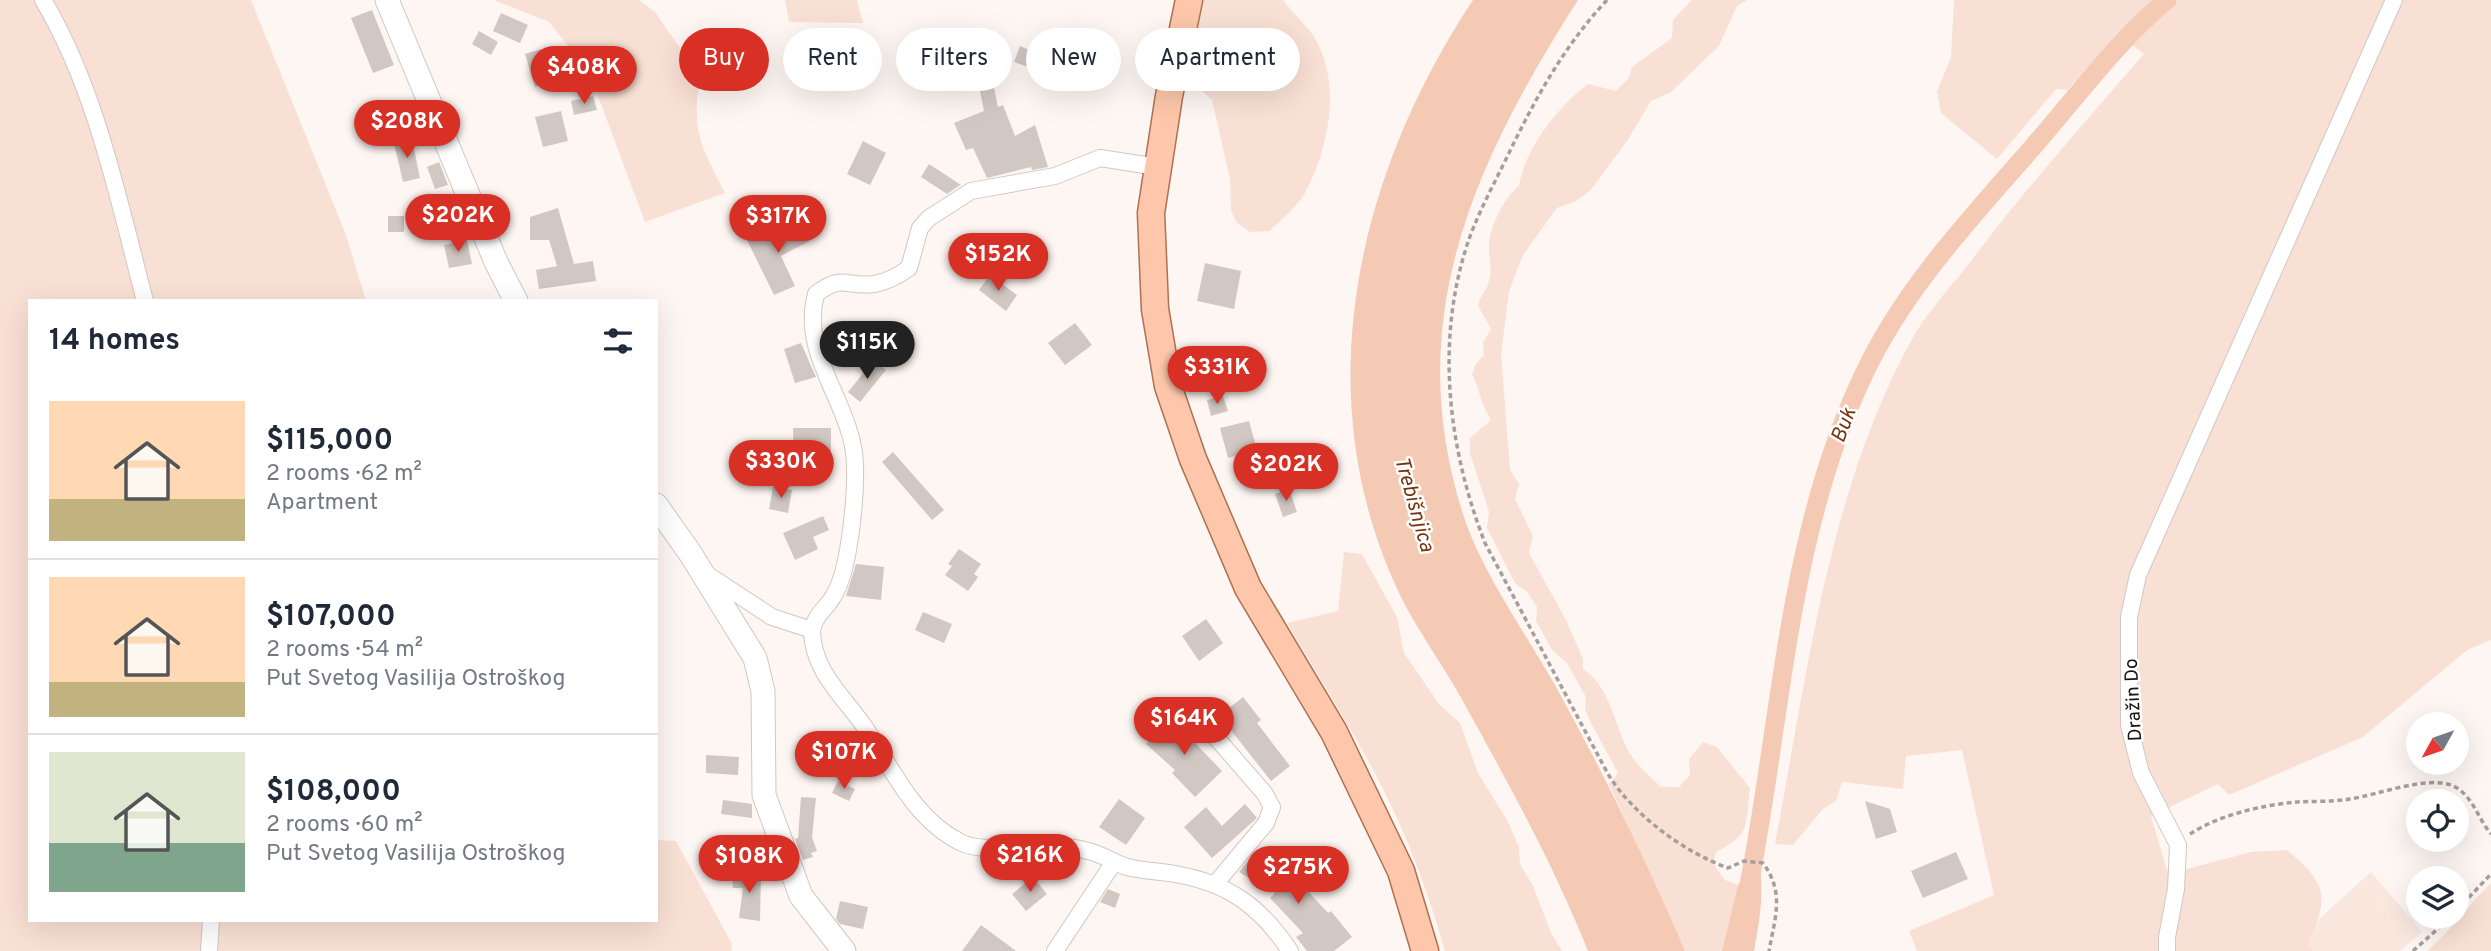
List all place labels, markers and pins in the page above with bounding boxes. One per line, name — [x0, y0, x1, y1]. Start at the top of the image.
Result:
pin: $408K — [535, 46, 633, 106]
pin: $208K — [358, 100, 456, 160]
pin: $202K — [409, 194, 507, 254]
pin: $317K — [729, 196, 827, 255]
pin: $152K — [949, 233, 1047, 293]
pin: $115K — [818, 322, 916, 381]
pin: $331K — [1168, 346, 1266, 406]
pin: $330K — [732, 440, 830, 500]
pin: $202K — [1237, 444, 1335, 503]
pin: $164K — [1135, 698, 1233, 757]
pin: $107K — [795, 732, 893, 791]
pin: $216K — [981, 834, 1079, 894]
pin: $108K — [700, 836, 798, 895]
pin: $275K — [1249, 846, 1347, 906]

